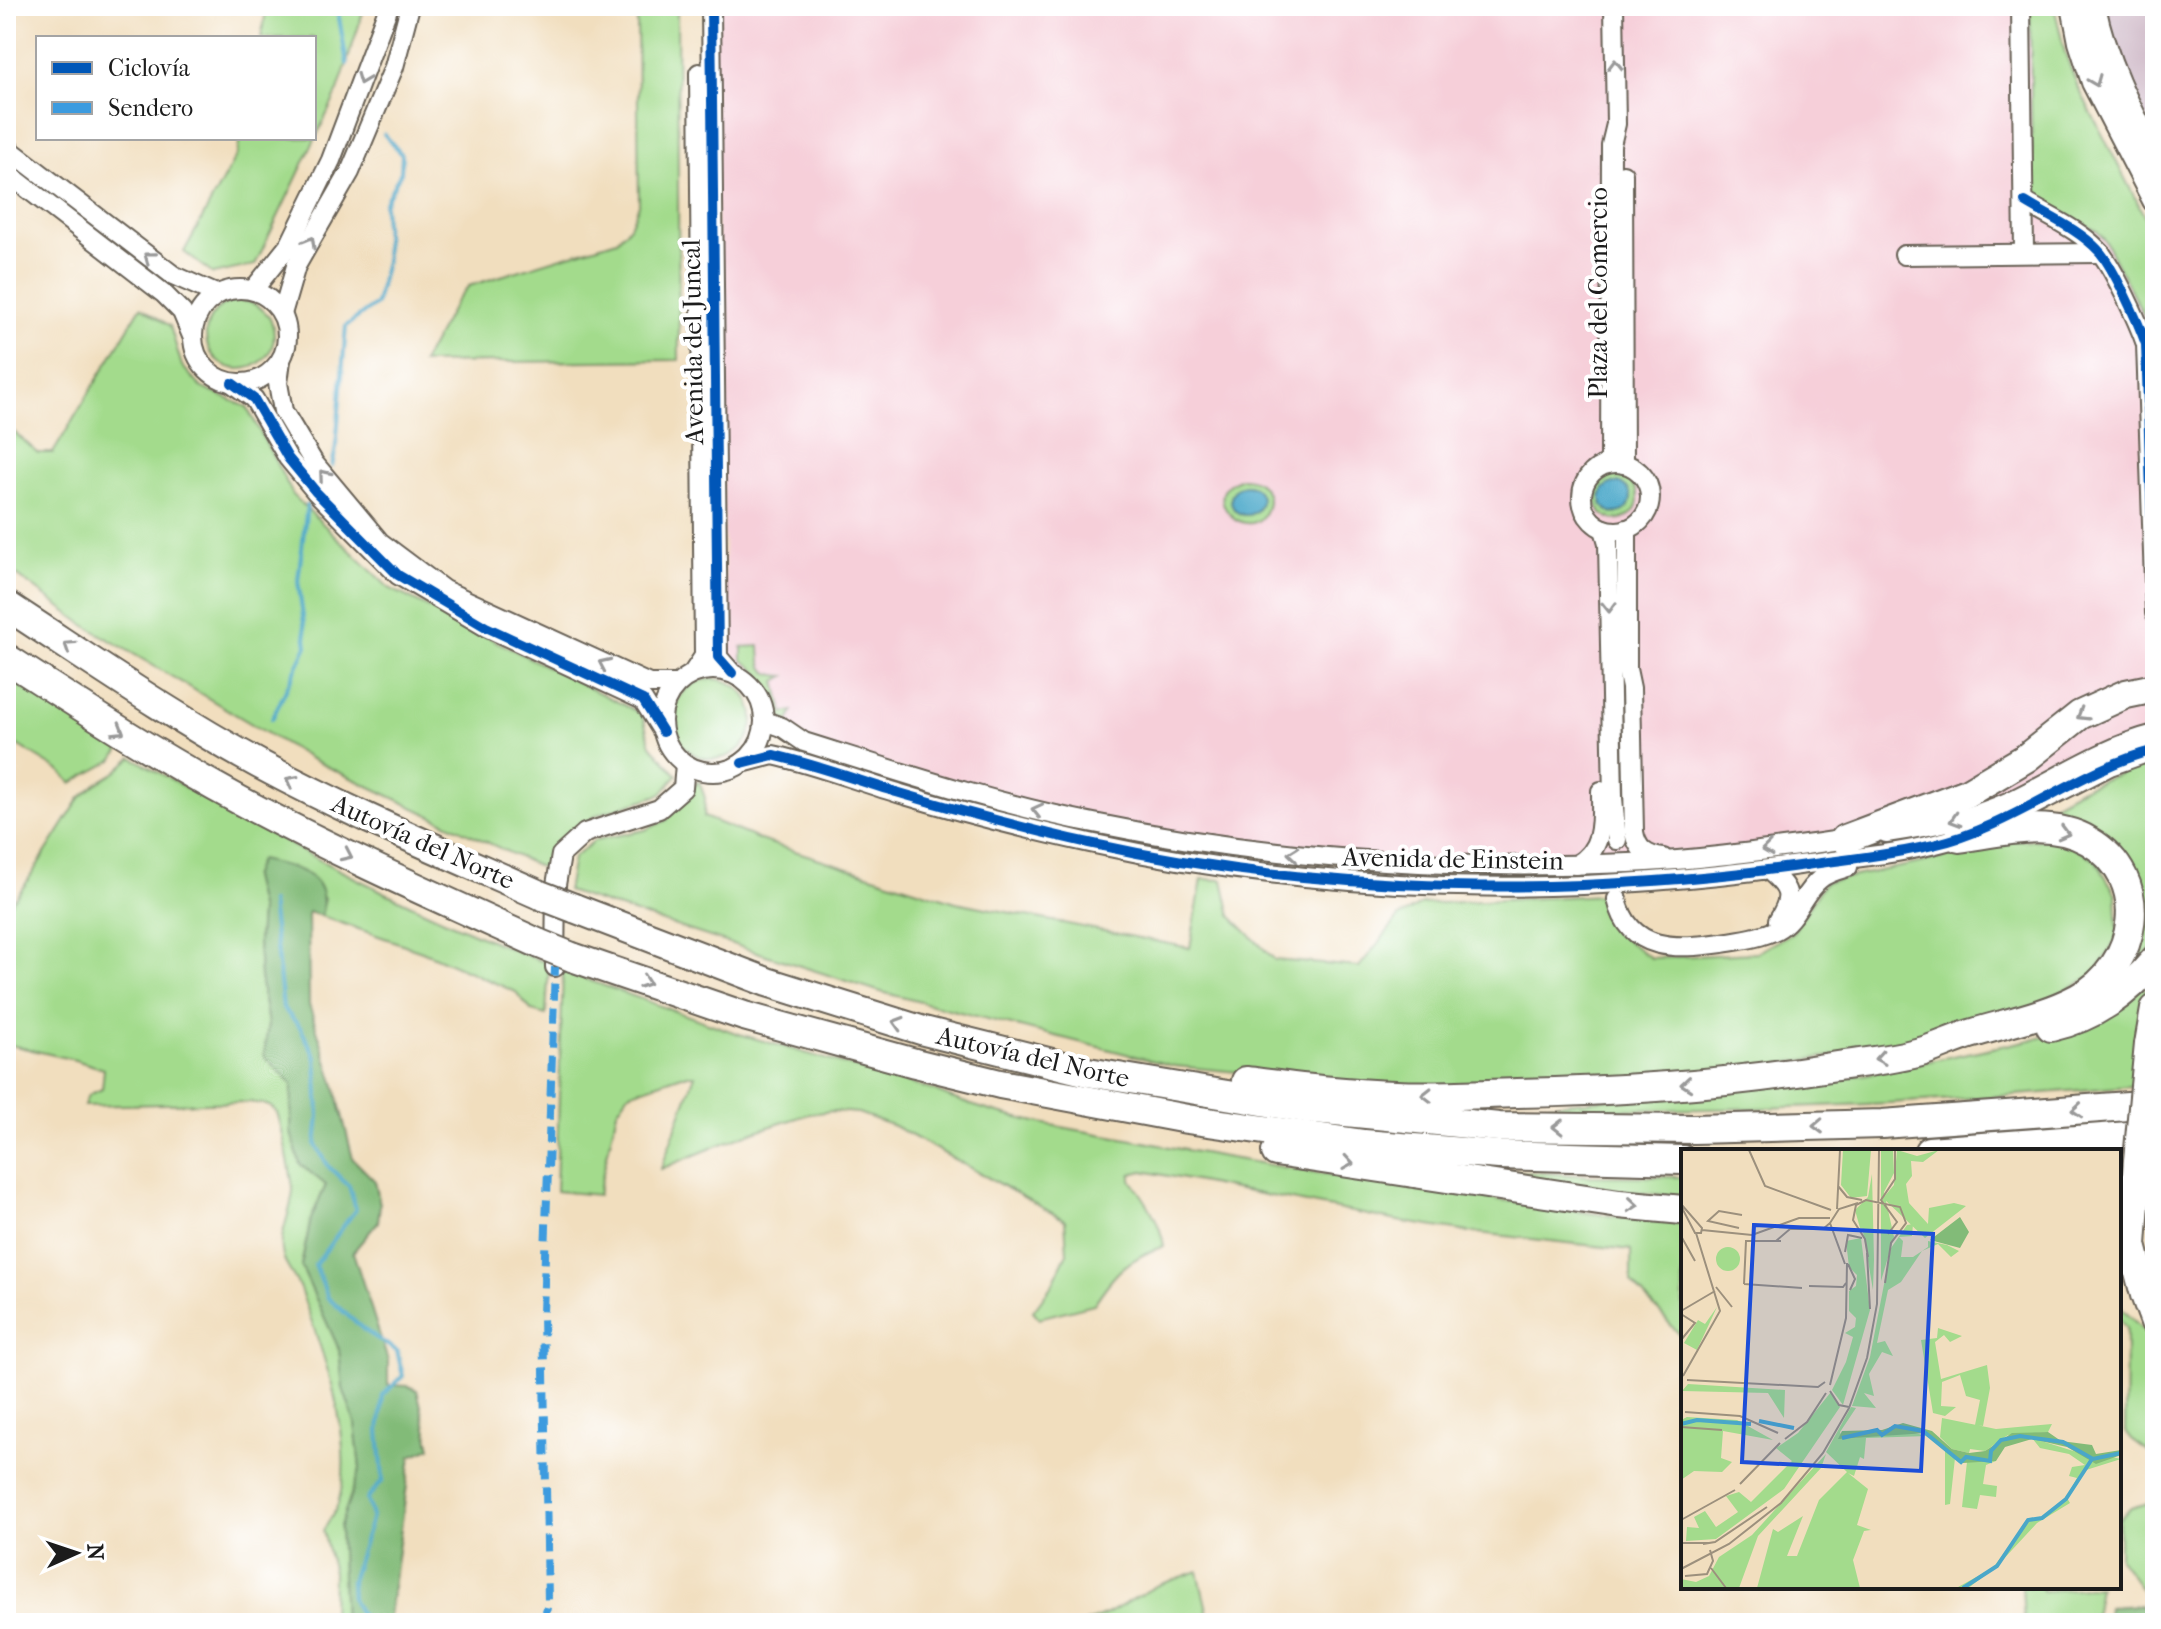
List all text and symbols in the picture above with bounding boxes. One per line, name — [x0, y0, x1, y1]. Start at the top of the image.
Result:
legend — [36, 36, 316, 140]
text: Ciclovía — [108, 54, 191, 82]
one-way arrow — [1606, 58, 1624, 71]
one-way arrow — [355, 71, 372, 85]
one-way arrow — [2085, 73, 2101, 87]
text: Sendero — [108, 94, 193, 122]
street label: Plaza del Comercio — [1583, 187, 1614, 399]
one-way arrow — [300, 236, 316, 251]
street label: Avenida del Juncal — [676, 239, 710, 446]
one-way arrow — [143, 252, 158, 266]
one-way arrow — [319, 469, 334, 484]
one-way arrow — [1600, 601, 1618, 614]
one-way arrow — [63, 641, 78, 656]
one-way arrow — [598, 657, 612, 673]
one-way arrow — [2076, 705, 2091, 721]
one-way arrow — [110, 721, 125, 736]
one-way arrow — [285, 775, 300, 790]
street label: Autovía del Norte — [326, 787, 519, 896]
one-way arrow — [1030, 802, 1044, 819]
one-way arrow — [1949, 811, 1963, 827]
one-way arrow — [2057, 823, 2070, 840]
one-way arrow — [1761, 840, 1774, 857]
street label: Avenida de Einstein — [1341, 842, 1564, 876]
one-way arrow — [339, 845, 353, 861]
one-way arrow — [1286, 845, 1299, 862]
one-way arrow — [638, 973, 652, 989]
one-way arrow — [892, 1016, 906, 1032]
street label: Autovía del Norte — [933, 1020, 1132, 1094]
one-way arrow — [1873, 1049, 1887, 1066]
one-way arrow — [1679, 1075, 1692, 1092]
one-way arrow — [1420, 1086, 1433, 1104]
one-way arrow — [2070, 1101, 2083, 1118]
one-way arrow — [1811, 1117, 1824, 1134]
one-way arrow — [1551, 1118, 1564, 1136]
inset map — [1681, 1149, 2121, 1589]
one-way arrow — [1341, 1154, 1355, 1171]
one-way arrow — [1627, 1197, 1640, 1214]
north arrow — [36, 1513, 116, 1593]
text: N — [82, 1543, 108, 1561]

